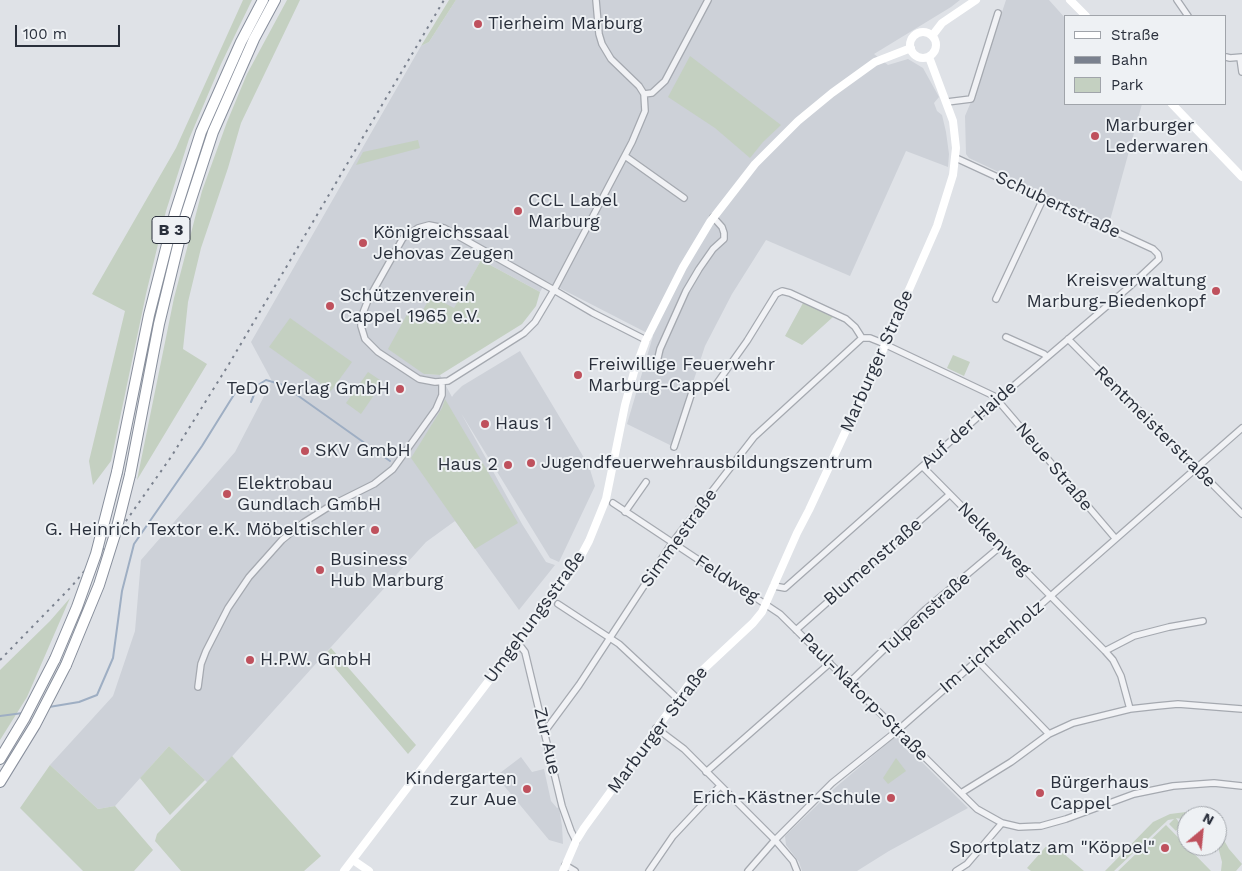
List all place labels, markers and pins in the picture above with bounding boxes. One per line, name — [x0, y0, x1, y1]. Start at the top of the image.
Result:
place label: Tierheim Marburg — [488, 13, 642, 35]
marker: Tierheim Marburg — [472, 18, 484, 30]
place label: Marburger Lederwaren — [1105, 115, 1209, 158]
marker: Marburger Lederwaren — [1089, 130, 1101, 142]
place label: CCL Label Marburg — [528, 190, 618, 232]
marker: CCL Label Marburg — [512, 205, 524, 217]
place label: Königreichssaal Jehovas Zeugen — [373, 222, 514, 264]
marker: Königreichssaal Jehovas Zeugen — [357, 237, 369, 249]
place label: Kreisverwaltung Marburg-Biedenkopf — [1027, 270, 1206, 312]
place label: Schützenverein Cappel 1965 e.V. — [340, 285, 480, 328]
marker: Kreisverwaltung Marburg-Biedenkopf — [1210, 285, 1222, 297]
marker: Schützenverein Cappel 1965 e.V. — [324, 300, 336, 312]
place label: Freiwillige Feuerwehr Marburg-Cappel — [588, 354, 775, 396]
marker: Freiwillige Feuerwehr Marburg-Cappel — [572, 369, 584, 381]
place label: TeDo Verlag GmbH — [226, 378, 390, 400]
marker: TeDo Verlag GmbH — [394, 383, 406, 395]
place label: Haus 1 — [495, 413, 552, 435]
marker: Haus 1 — [479, 418, 491, 430]
place label: SKV GmbH — [315, 440, 411, 462]
marker: SKV GmbH — [299, 445, 311, 457]
place label: Jugendfeuerwehrausbildungszentrum — [541, 452, 873, 474]
place label: Haus 2 — [437, 454, 498, 476]
marker: Jugendfeuerwehrausbildungszentrum — [525, 457, 537, 469]
marker: Haus 2 — [502, 459, 514, 471]
place label: Elektrobau Gundlach GmbH — [237, 473, 381, 516]
marker: Elektrobau Gundlach GmbH — [221, 488, 233, 500]
place label: G. Heinrich Textor e.K. Möbeltischler — [45, 519, 365, 541]
marker: G. Heinrich Textor e.K. Möbeltischler — [369, 524, 381, 536]
place label: Business Hub Marburg — [330, 549, 443, 592]
marker: Business Hub Marburg — [314, 564, 326, 576]
place label: H.P.W. GmbH — [260, 649, 372, 671]
marker: H.P.W. GmbH — [244, 654, 256, 666]
place label: Kindergarten zur Aue — [405, 768, 517, 811]
place label: Bürgerhaus Cappel — [1050, 772, 1149, 814]
marker: Kindergarten zur Aue — [521, 783, 533, 795]
place label: Erich-Kästner-Schule — [692, 787, 881, 809]
marker: Bürgerhaus Cappel — [1034, 787, 1046, 799]
marker: Erich-Kästner-Schule — [885, 792, 897, 804]
place label: Sportplatz am "Köppel" — [949, 837, 1155, 859]
marker: Sportplatz am "Köppel" — [1159, 842, 1171, 854]

